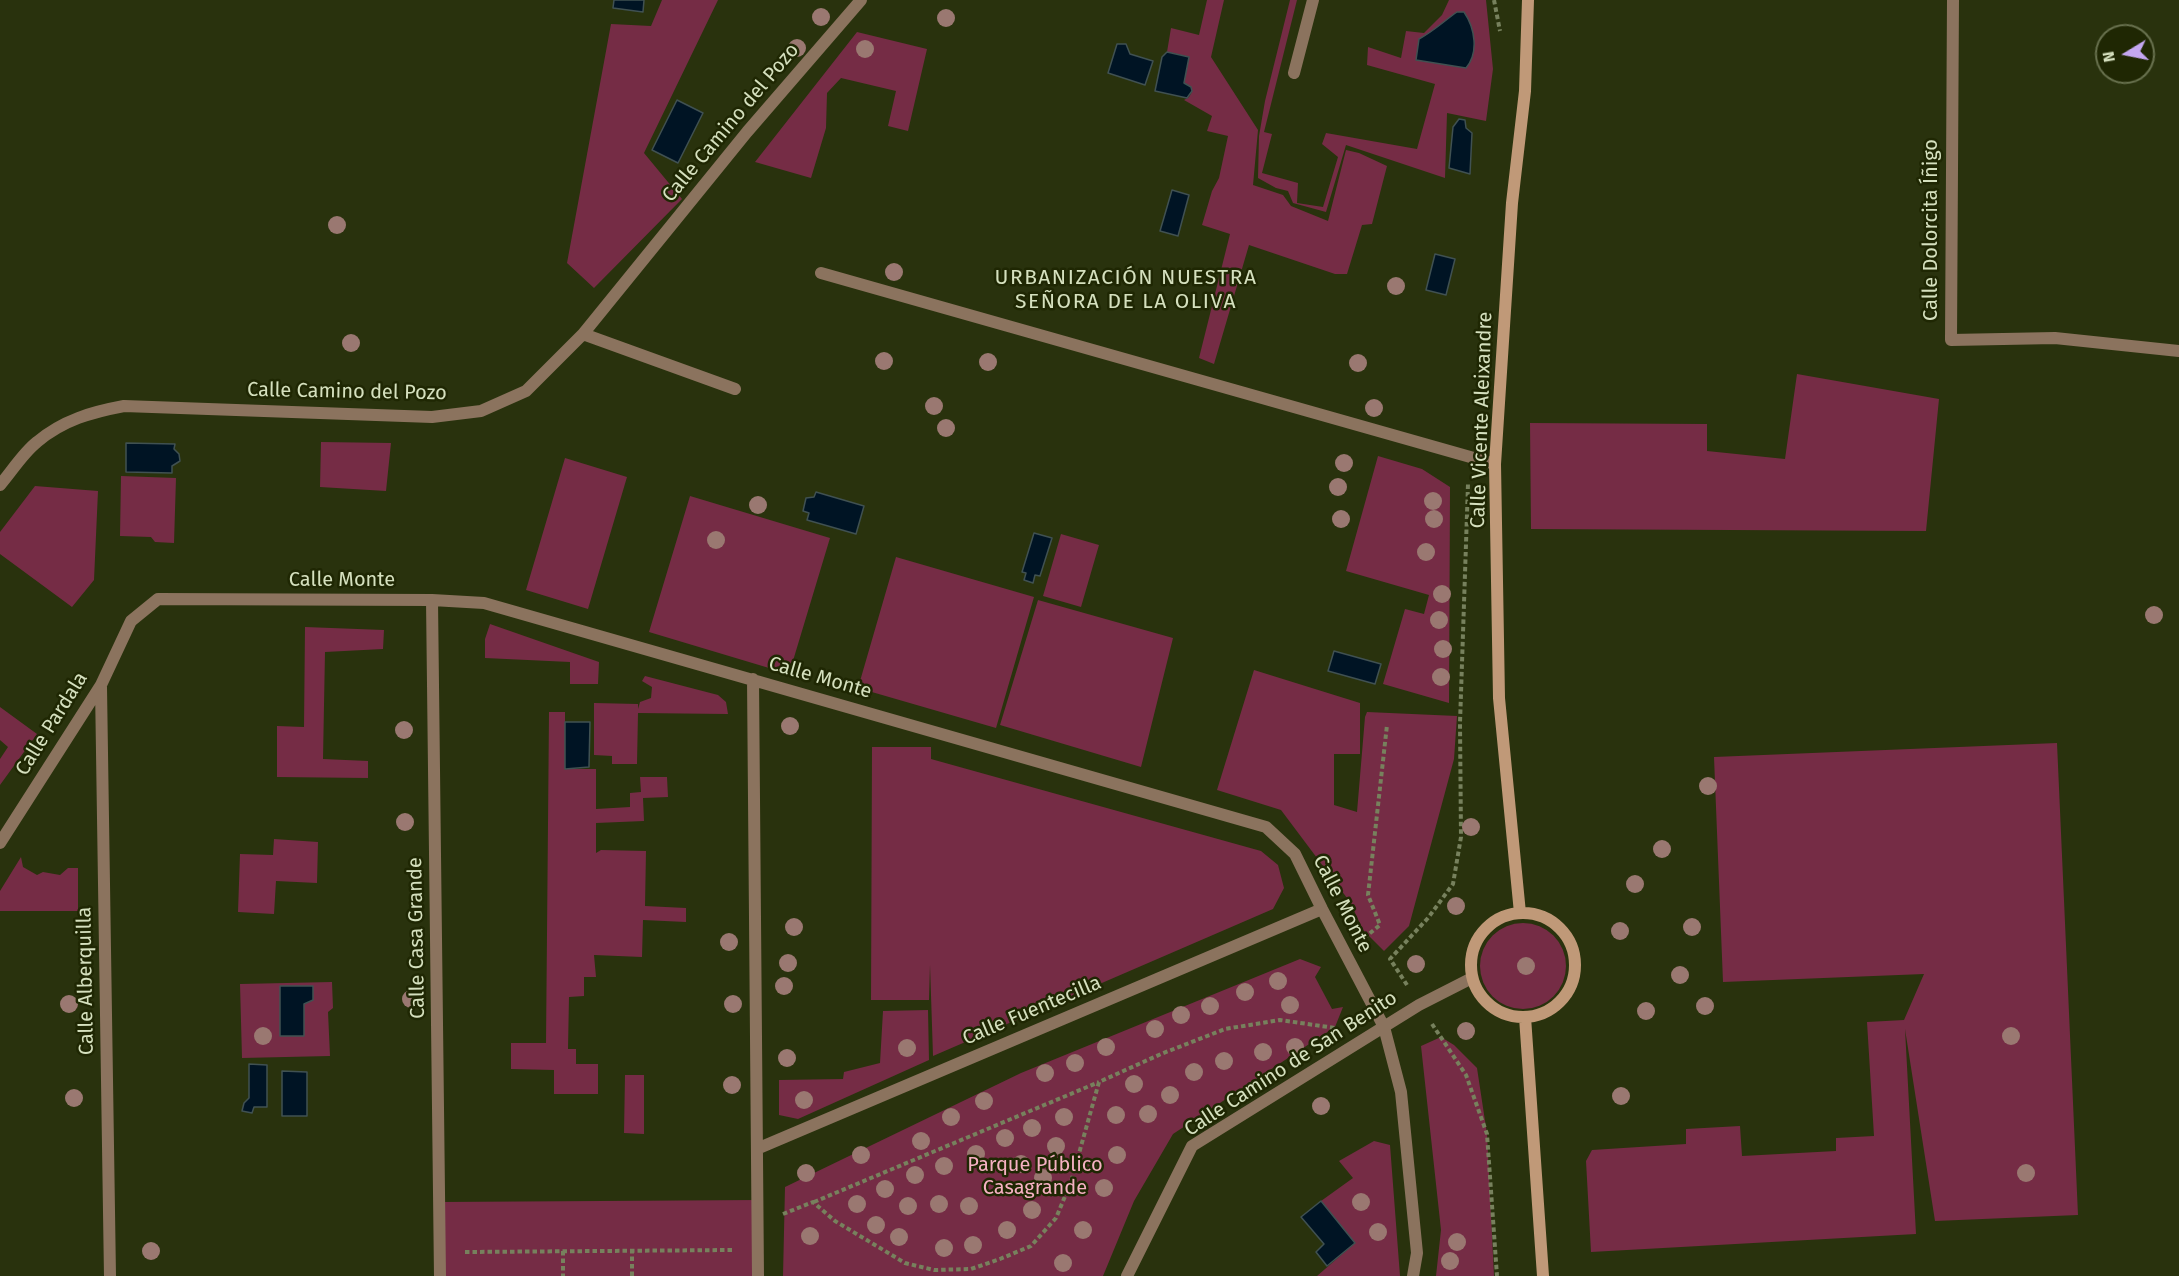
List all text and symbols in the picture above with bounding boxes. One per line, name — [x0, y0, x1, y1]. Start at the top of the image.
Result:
north arrow — [2095, 24, 2155, 84]
street label: Calle Camino del Pozo — [658, 39, 804, 207]
text: N — [2098, 50, 2119, 64]
street label: Calle Dolorcita Íñigo — [1919, 139, 1943, 321]
district label: URBANIZACIÓN NUESTRA SEÑORA DE LA OLIVA — [995, 265, 1257, 315]
street label: Calle Vicente Aleixandre — [1466, 311, 1498, 529]
street label: Calle Camino del Pozo — [247, 378, 447, 406]
street label: Calle Monte — [289, 568, 395, 592]
street label: Calle Monte — [766, 652, 874, 704]
street label: Calle Pardala — [11, 668, 93, 780]
street label: Calle Monte — [1307, 851, 1377, 957]
street label: Calle Casa Grande — [404, 857, 430, 1019]
street label: Calle Alberquilla — [73, 907, 99, 1055]
street label: Calle Fuentecilla — [959, 971, 1105, 1051]
street label: Calle Camino de San Benito — [1180, 986, 1402, 1142]
park label: Parque Público Casagrande — [967, 1153, 1103, 1200]

